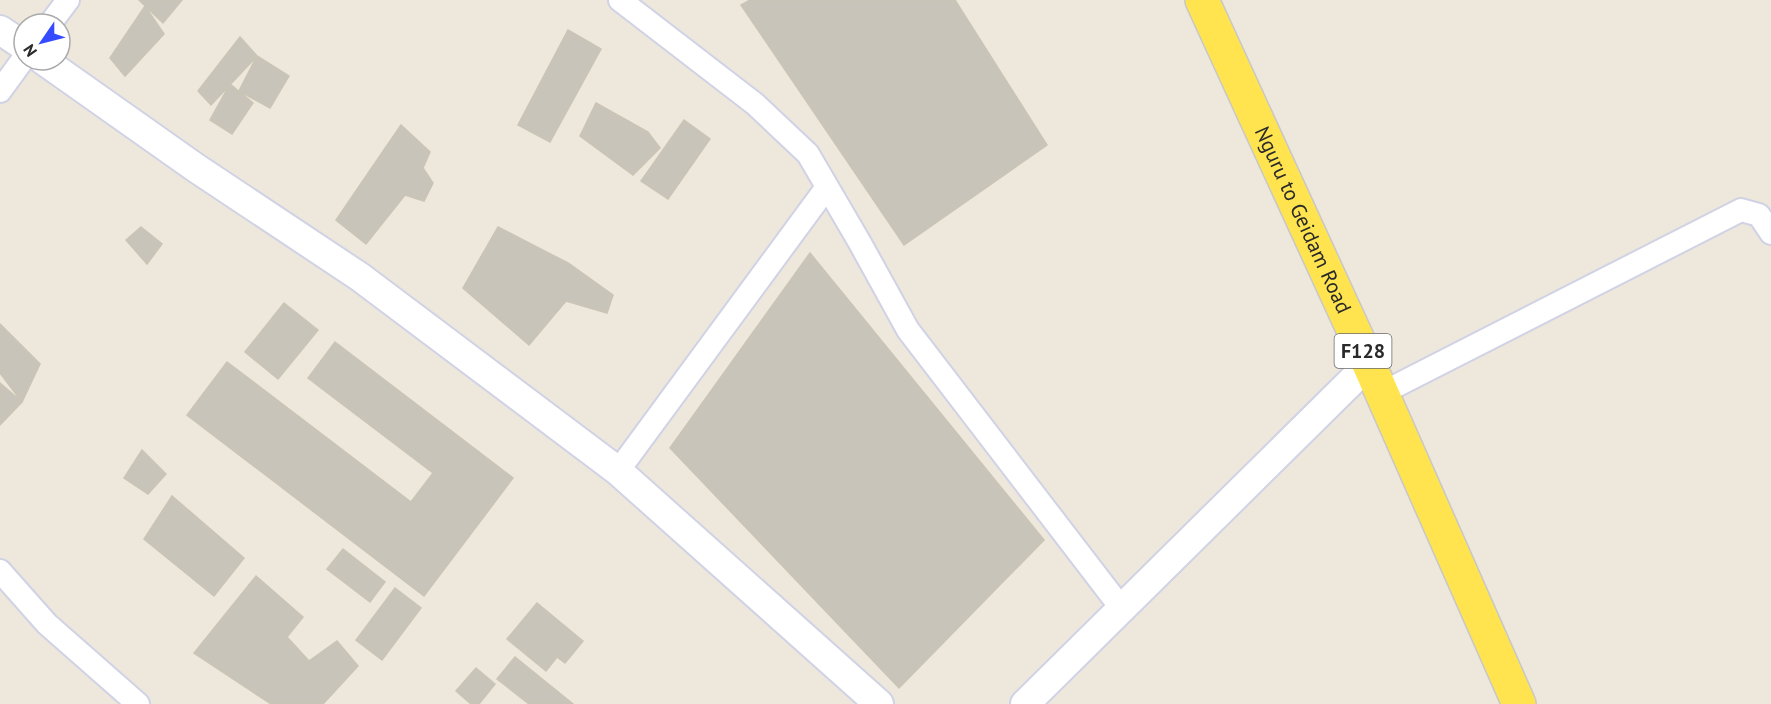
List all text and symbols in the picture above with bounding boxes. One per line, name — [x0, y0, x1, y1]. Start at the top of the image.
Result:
north arrow — [12, 12, 72, 72]
text: N — [19, 41, 41, 61]
street label: Nguru to Geidam Road — [1249, 122, 1358, 317]
road number: F128 — [1334, 334, 1392, 368]

